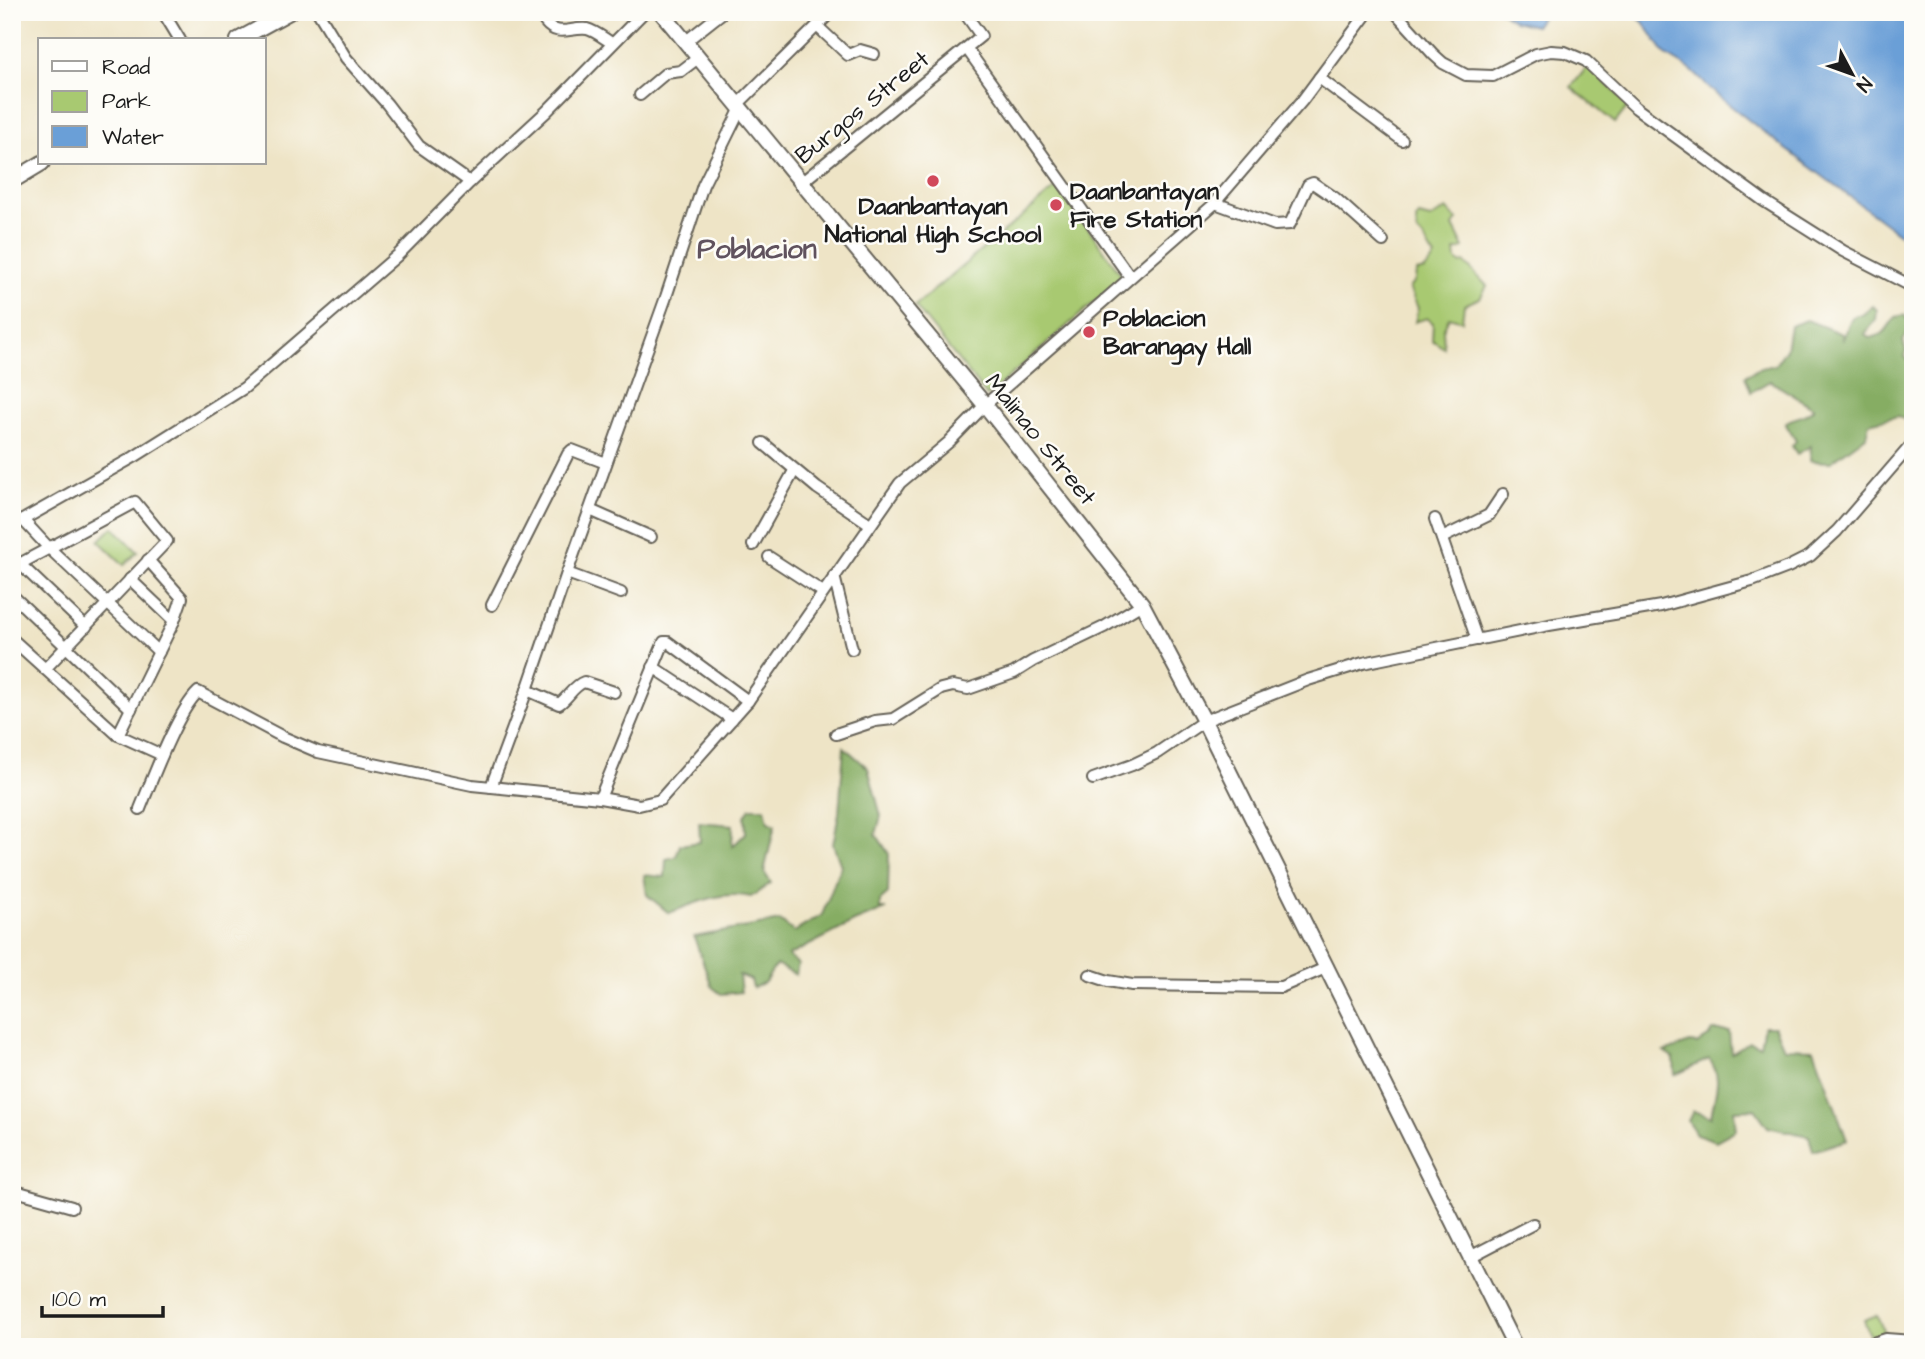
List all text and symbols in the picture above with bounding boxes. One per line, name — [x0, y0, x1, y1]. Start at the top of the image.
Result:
legend — [38, 38, 266, 164]
north arrow — [1816, 38, 1886, 108]
street label: Burgos Street — [788, 43, 938, 173]
text: Road — [102, 53, 150, 82]
text: N — [1850, 71, 1878, 98]
text: Park — [102, 87, 151, 116]
text: Water — [102, 123, 164, 152]
marker: Daanbantayan National High School — [925, 173, 941, 189]
place label: Daanbantayan Fire Station — [1070, 175, 1219, 237]
place label: Daanbantayan National High School — [825, 190, 1042, 253]
marker: Daanbantayan Fire Station — [1048, 197, 1064, 213]
district label: Poblacion — [697, 230, 817, 269]
place label: Poblacion Barangay Hall — [1103, 302, 1252, 366]
marker: Poblacion Barangay Hall — [1081, 324, 1097, 340]
street label: Malinao Street — [976, 366, 1104, 513]
scale bar — [42, 1275, 163, 1319]
text: 100 m — [52, 1285, 107, 1314]

